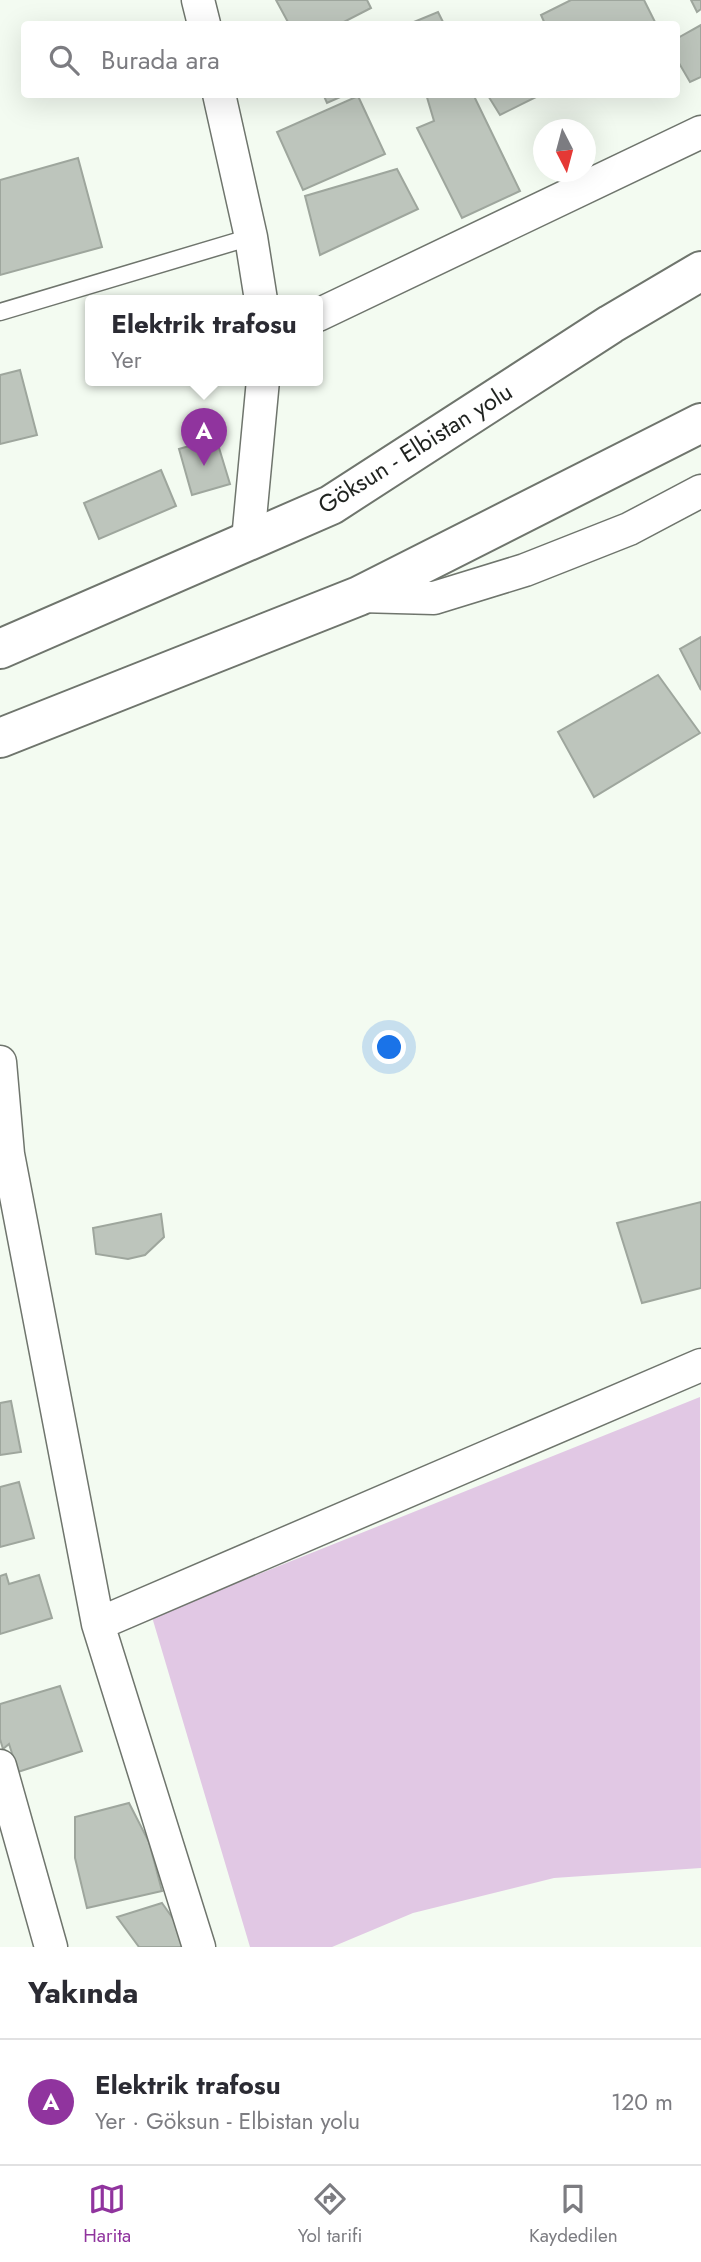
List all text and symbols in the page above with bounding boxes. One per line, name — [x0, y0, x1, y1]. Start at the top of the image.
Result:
search box — [21, 21, 680, 98]
icon: search — [45, 41, 83, 79]
text: Burada ara — [101, 41, 220, 79]
north arrow — [533, 119, 596, 182]
popup — [85, 295, 323, 386]
text: Elektrik trafosu — [111, 305, 297, 343]
text: Yer — [111, 343, 142, 377]
street label: Göksun - Elbistan yolu — [311, 374, 519, 522]
pin: A — [181, 408, 227, 466]
your location — [372, 1030, 406, 1064]
text: Yakında — [28, 1971, 139, 2014]
text: Elektrik trafosu — [95, 2066, 281, 2104]
text: A — [43, 2085, 59, 2119]
text: 120 m — [611, 2085, 673, 2119]
text: Yer · Göksun - Elbistan yolu — [95, 2104, 360, 2138]
tab: Harita — [83, 2180, 131, 2249]
tab: Yol tarifi — [298, 2180, 362, 2249]
tab: Kaydedilen — [529, 2180, 618, 2249]

